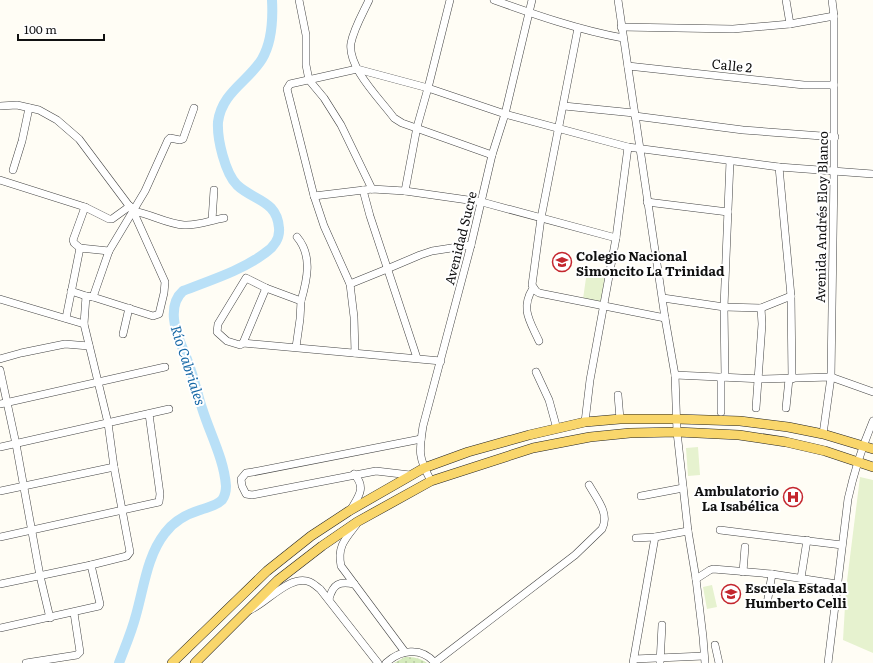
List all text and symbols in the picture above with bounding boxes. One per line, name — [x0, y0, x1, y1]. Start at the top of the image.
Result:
scale bar — [18, 16, 104, 42]
text: 100 m — [24, 20, 57, 38]
street label: Calle 2 — [711, 53, 754, 77]
street label: Avenida Andrés Eloy Blanco — [810, 130, 832, 303]
street label: Avenidad Sucre — [439, 189, 481, 287]
place label: Colegio Nacional Simoncito La Trinidad — [576, 246, 725, 280]
school or university icon: Colegio Nacional Simoncito La Trinidad — [551, 251, 573, 273]
water label: Río Cabriales — [167, 322, 211, 408]
place label: Ambulatorio La Isabélica — [694, 481, 779, 515]
hospital icon: Ambulatorio La Isabélica — [782, 486, 804, 508]
place label: Escuela Estadal Humberto Celli — [745, 578, 847, 612]
school or university icon: Escuela Estadal Humberto Celli — [720, 583, 742, 605]

